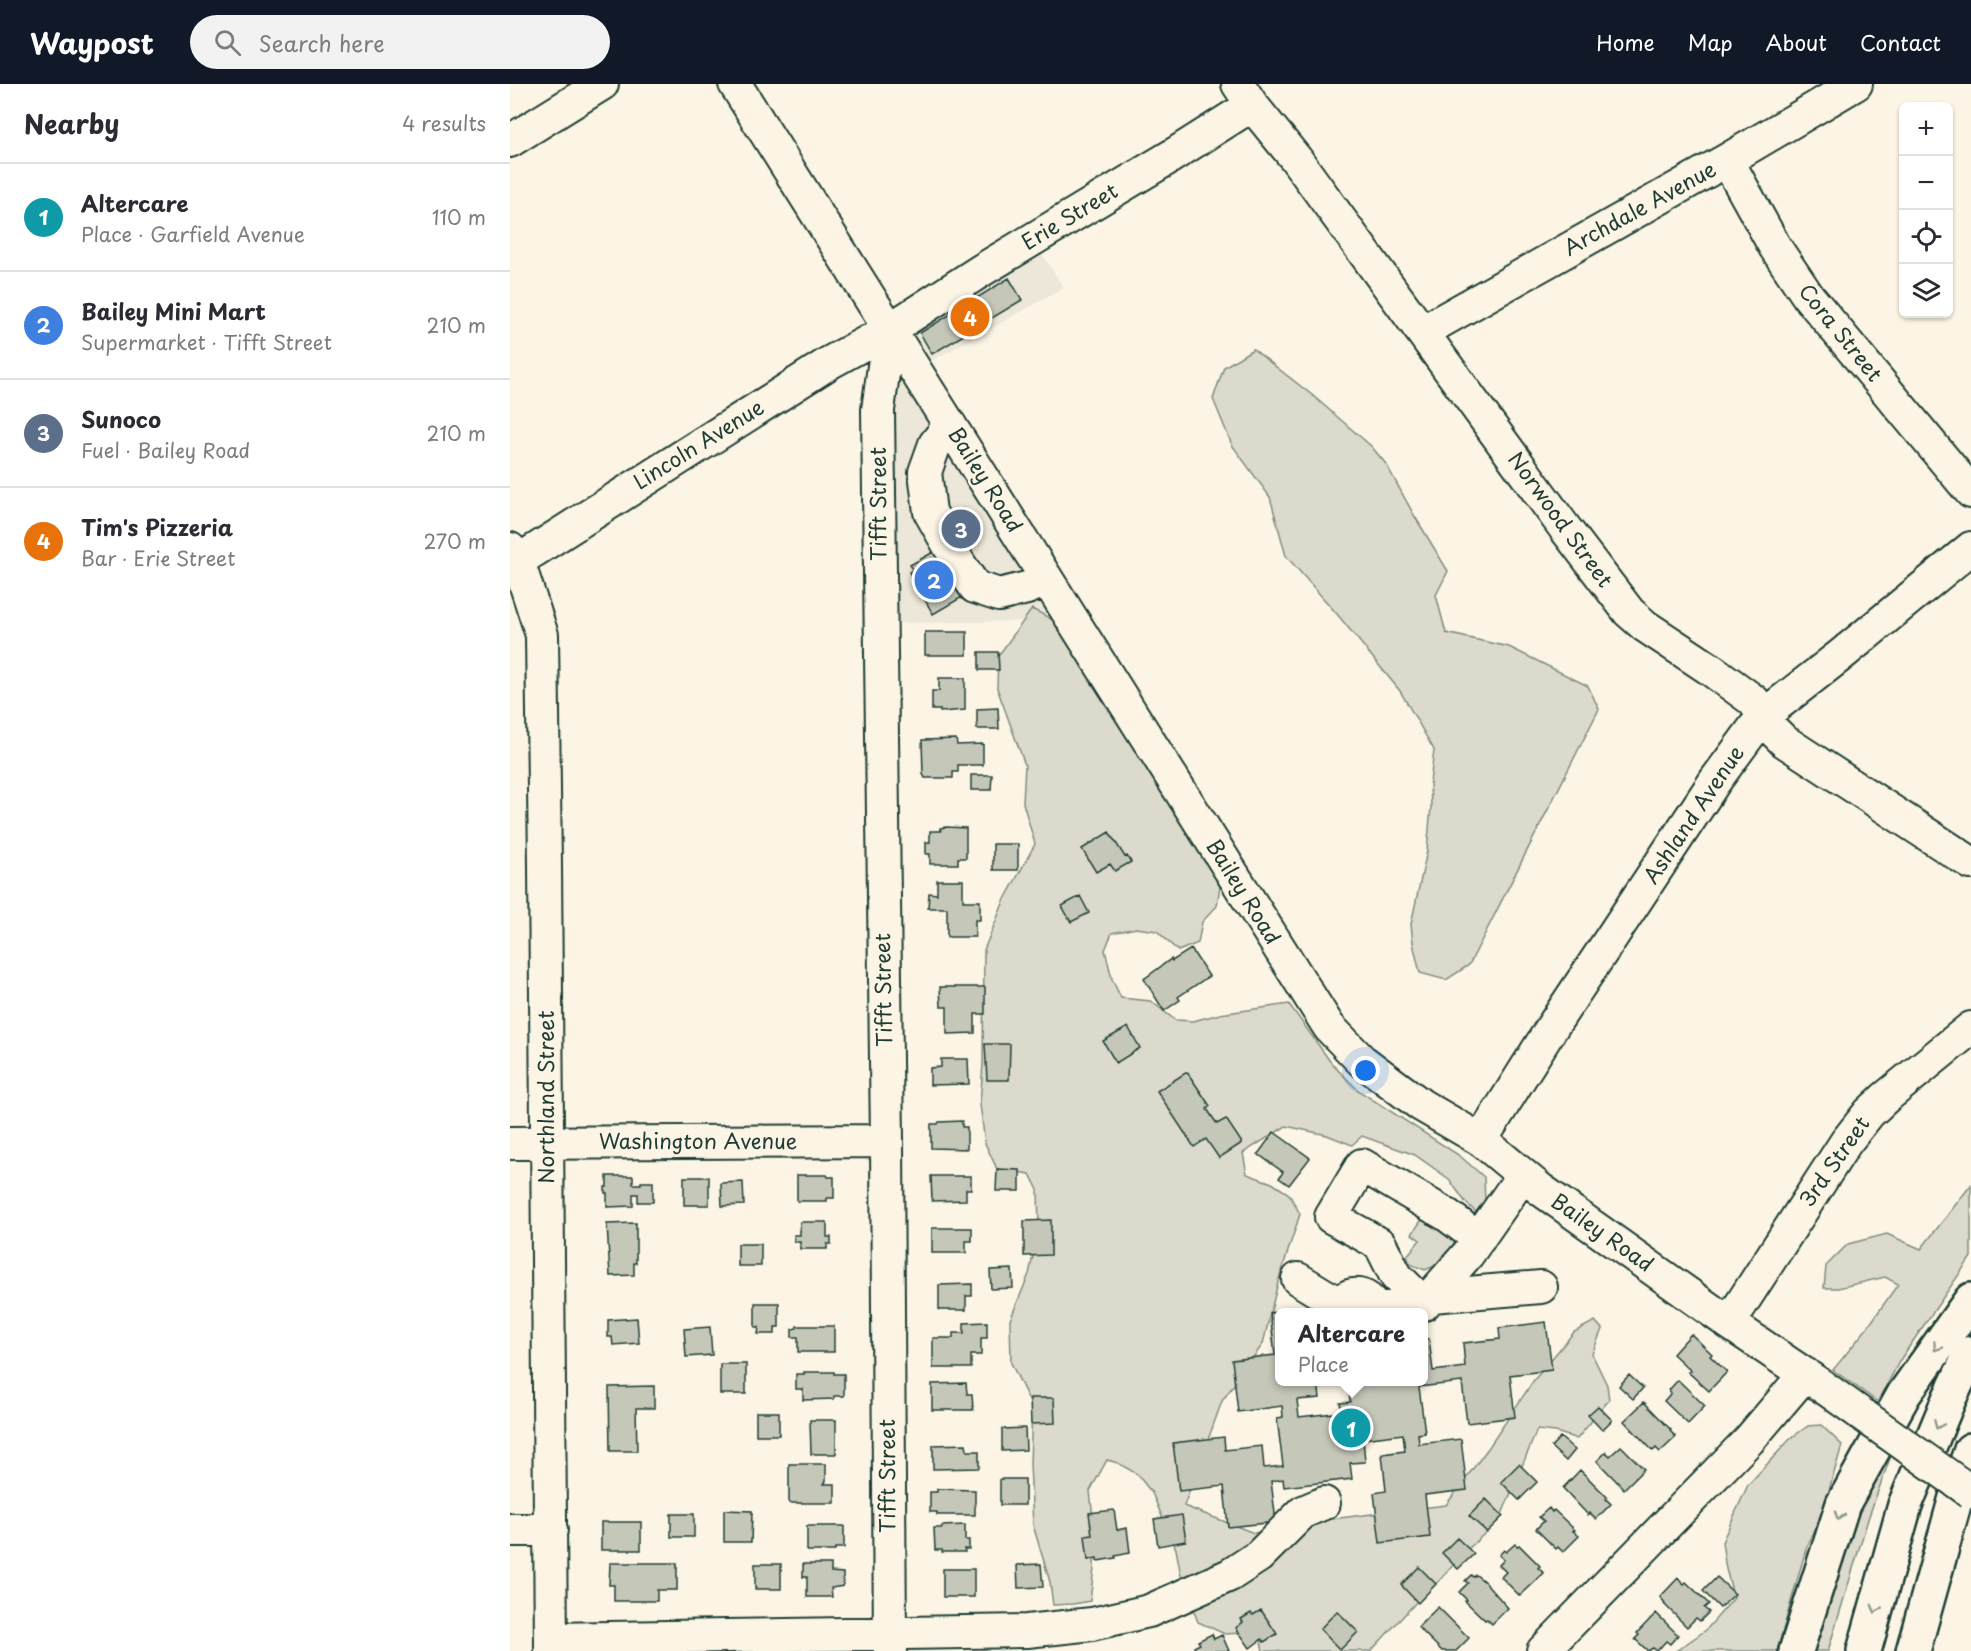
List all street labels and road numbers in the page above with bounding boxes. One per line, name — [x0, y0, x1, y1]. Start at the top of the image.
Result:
street label: Archdale Avenue — [1557, 152, 1721, 262]
street label: Erie Street — [1015, 174, 1123, 257]
street label: Cora Street — [1792, 276, 1891, 388]
street label: Lincoln Avenue — [626, 390, 770, 496]
street label: Bailey Road — [942, 420, 1032, 538]
street label: Norwood Street — [1501, 444, 1622, 593]
street label: Tifft Street — [861, 447, 893, 561]
street label: Ashland Avenue — [1634, 738, 1751, 890]
street label: Bailey Road — [1200, 832, 1290, 950]
street label: Tifft Street — [865, 933, 899, 1047]
street label: Northland Street — [529, 1010, 561, 1184]
street label: 3rd Street — [1790, 1109, 1876, 1213]
street label: Washington Avenue — [599, 1124, 797, 1156]
street label: Bailey Road — [1545, 1184, 1661, 1279]
street label: Tifft Street — [870, 1419, 902, 1533]

